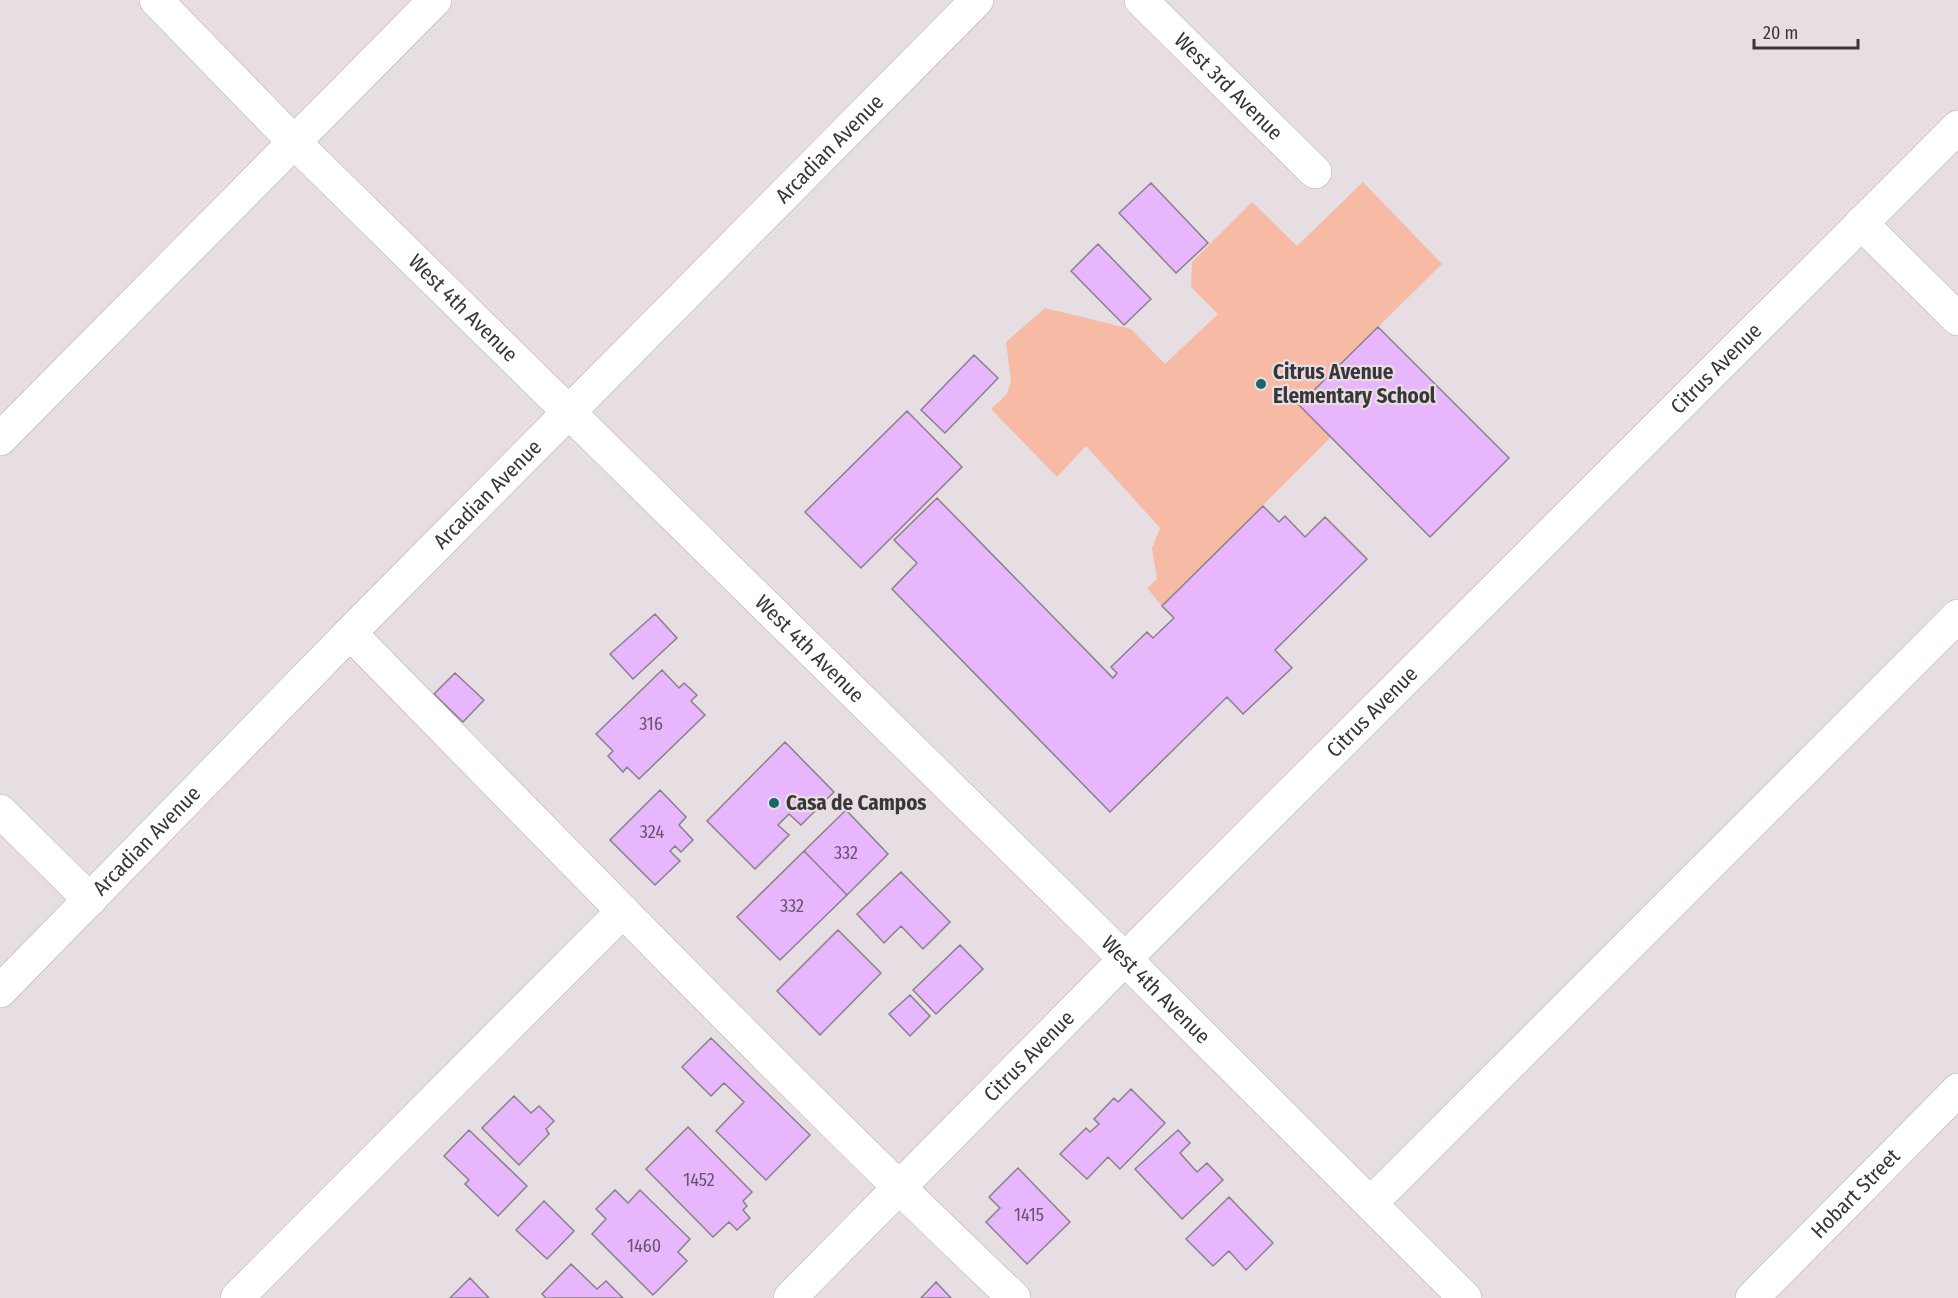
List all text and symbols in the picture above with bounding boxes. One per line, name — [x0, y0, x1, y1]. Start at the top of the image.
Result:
scale bar — [1754, 12, 1858, 50]
text: 20 m — [1763, 22, 1798, 44]
street label: West 3rd Avenue — [1169, 27, 1288, 146]
street label: Arcadian Avenue — [770, 89, 889, 209]
street label: West 4th Avenue — [403, 249, 523, 368]
street label: Citrus Avenue — [1665, 318, 1767, 420]
place label: Citrus Avenue Elementary School — [1273, 359, 1436, 409]
marker: Citrus Avenue Elementary School — [1254, 377, 1268, 391]
street label: Arcadian Avenue — [428, 434, 547, 554]
street label: West 4th Avenue — [750, 590, 870, 708]
street label: Citrus Avenue — [1321, 661, 1423, 763]
house number: 316 — [639, 713, 663, 735]
street label: Arcadian Avenue — [88, 781, 206, 901]
place label: Casa de Campos — [786, 790, 927, 816]
marker: Casa de Campos — [767, 796, 781, 810]
house number: 324 — [640, 821, 664, 843]
house number: 332 — [834, 842, 858, 864]
house number: 332 — [780, 895, 804, 917]
street label: West 4th Avenue — [1096, 930, 1216, 1049]
street label: Citrus Avenue — [978, 1005, 1080, 1107]
street label: Hobart Street — [1805, 1143, 1906, 1244]
house number: 1452 — [683, 1169, 715, 1191]
house number: 1415 — [1014, 1204, 1044, 1226]
house number: 1460 — [627, 1235, 661, 1257]

